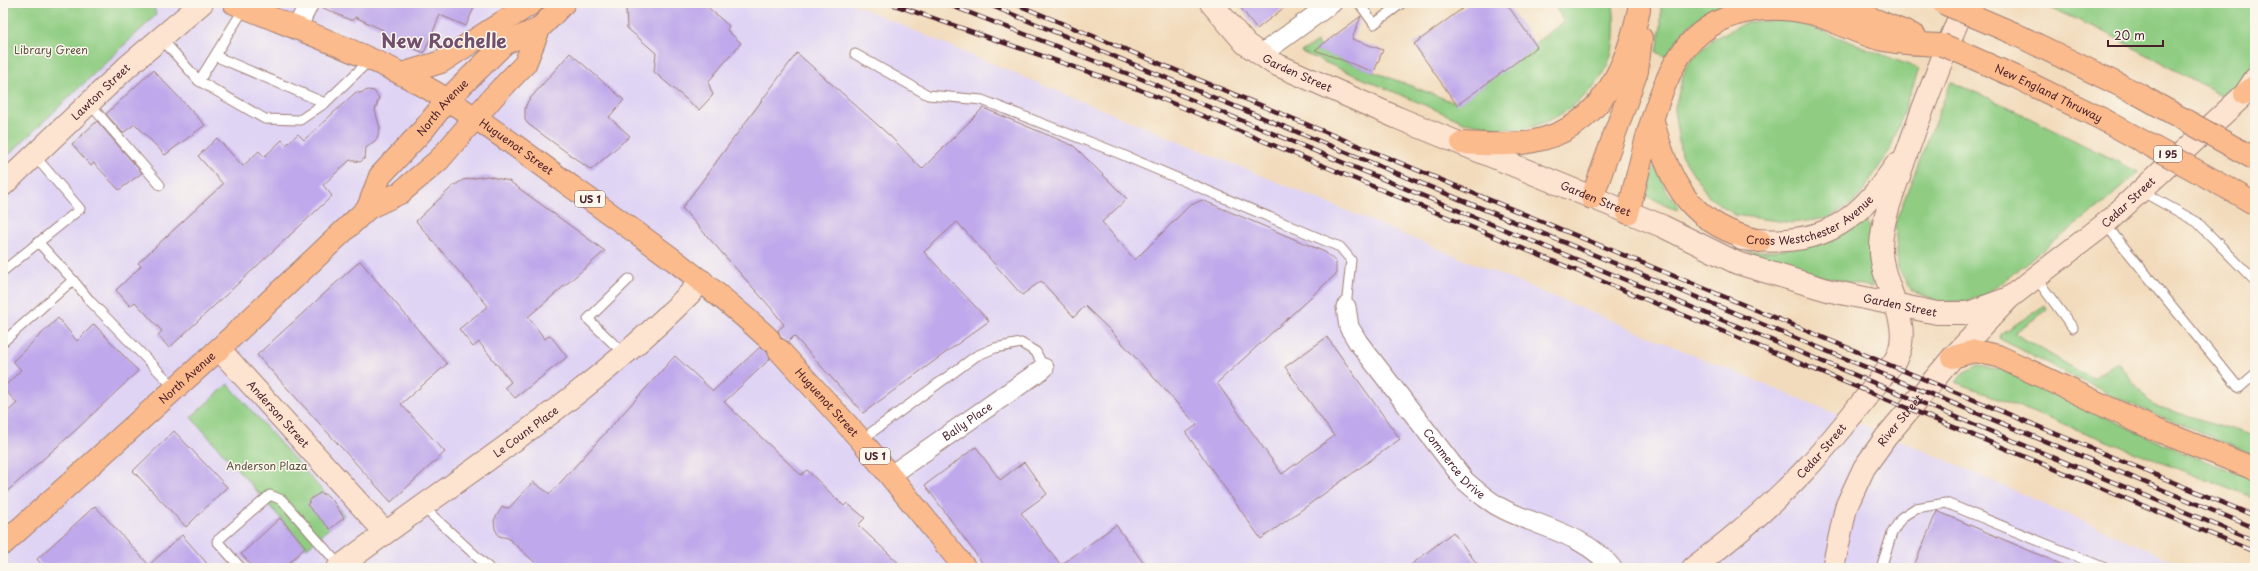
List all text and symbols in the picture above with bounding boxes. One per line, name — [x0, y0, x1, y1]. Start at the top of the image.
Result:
scale bar — [2108, 22, 2163, 48]
district label: New Rochelle — [381, 26, 507, 54]
text: 20 m — [2114, 26, 2145, 44]
park label: Library Green — [14, 41, 88, 58]
street label: Garden Street — [1259, 49, 1335, 96]
street label: Lawton Street — [67, 59, 134, 124]
street label: New England Thruway — [1992, 60, 2106, 126]
street label: North Avenue — [413, 75, 472, 140]
street label: Huguenot Street — [476, 114, 558, 179]
road number: I 95 — [2154, 146, 2182, 162]
street label: Cedar Street — [2097, 172, 2159, 232]
street label: Garden Street — [1558, 176, 1634, 221]
road number: US 1 — [575, 191, 605, 207]
street label: Cross Westchester Avenue — [1745, 191, 1877, 249]
street label: Garden Street — [1862, 289, 1939, 321]
street label: North Avenue — [155, 347, 219, 408]
street label: Huguenot Street — [791, 364, 863, 441]
street label: Anderson Street — [243, 376, 314, 452]
street label: River Street — [1873, 390, 1927, 450]
street label: Bally Place — [938, 398, 996, 445]
street label: Le Count Place — [489, 401, 562, 461]
street label: Cedar Street — [1792, 419, 1850, 482]
street label: Commerce Drive — [1419, 424, 1489, 503]
road number: US 1 — [860, 448, 890, 464]
park label: Anderson Plaza — [226, 457, 308, 474]

